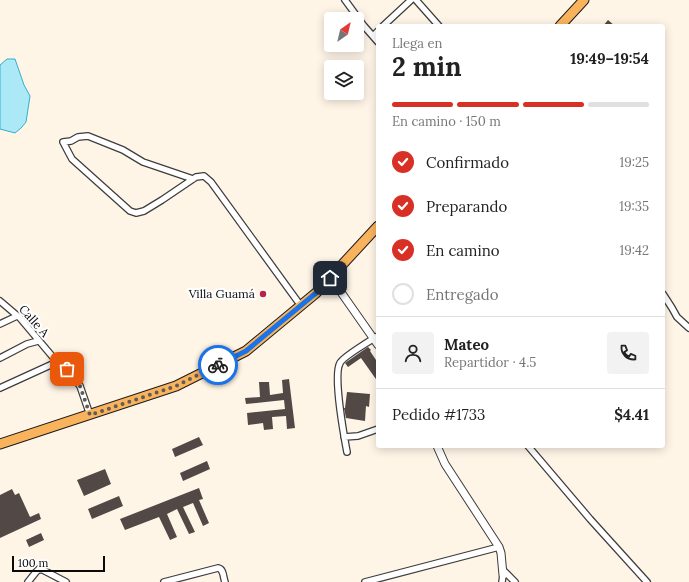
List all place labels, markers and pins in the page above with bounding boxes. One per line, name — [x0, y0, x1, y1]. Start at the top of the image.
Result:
pin — [313, 261, 347, 295]
place label: Villa Guamá — [188, 286, 255, 301]
marker: Villa Guamá — [258, 289, 268, 299]
pin — [50, 352, 84, 386]

